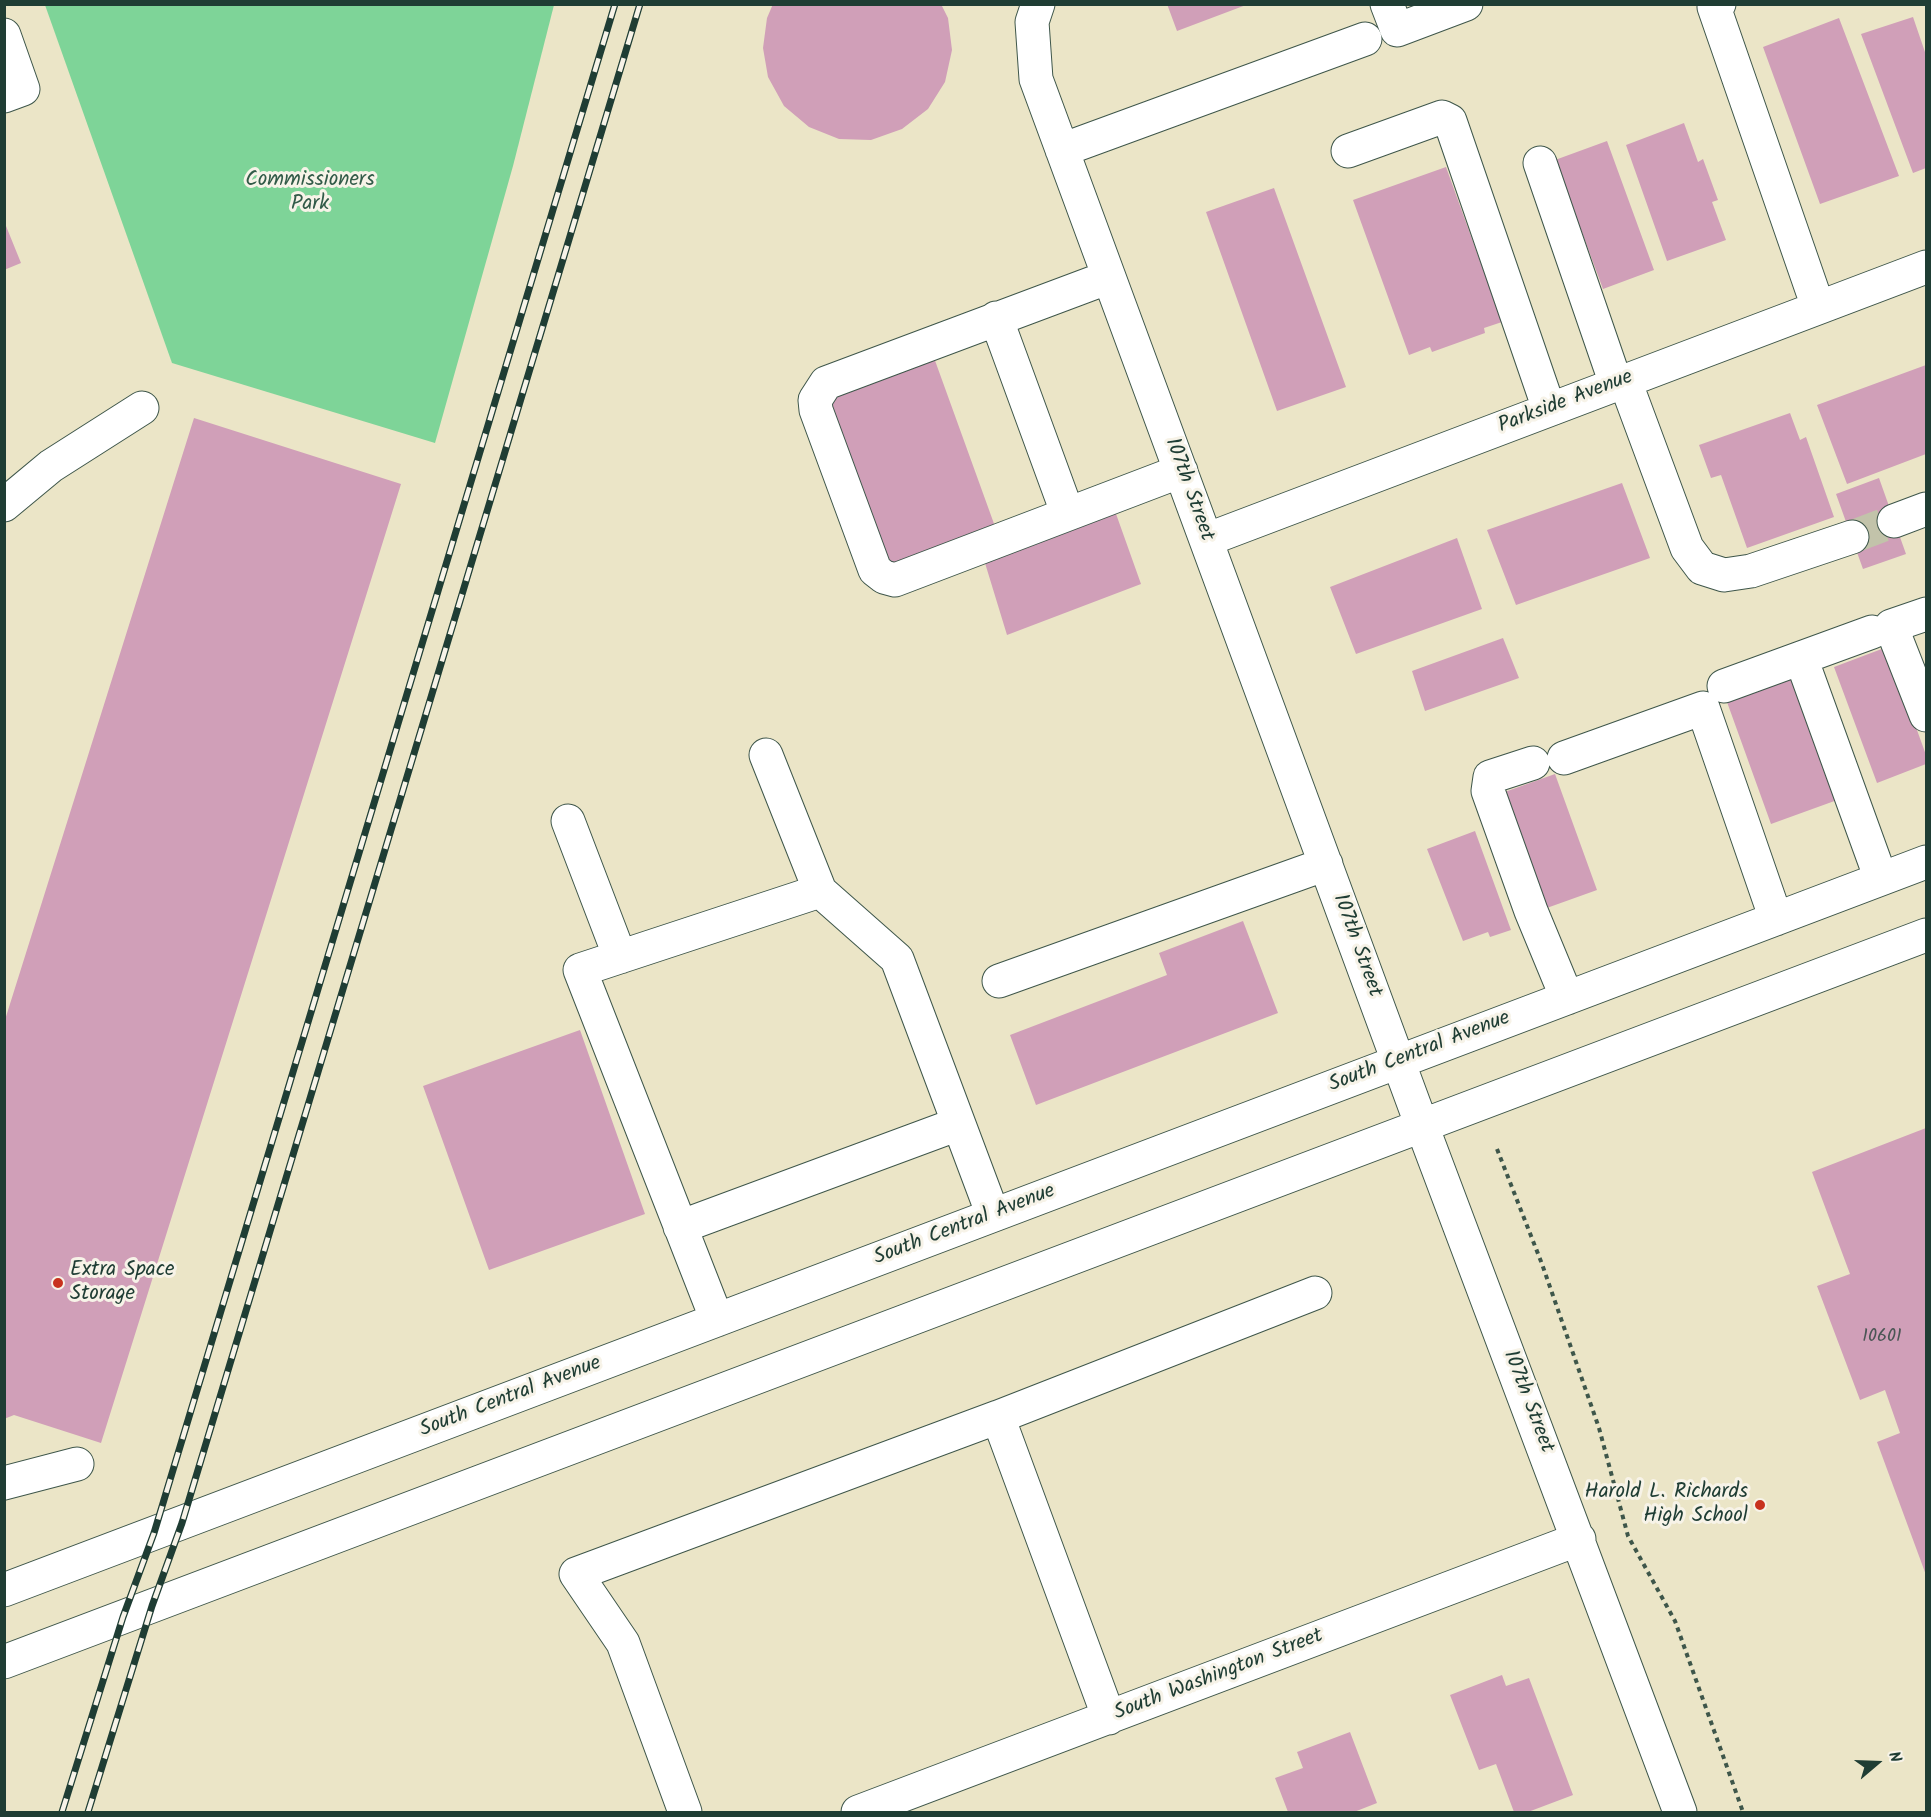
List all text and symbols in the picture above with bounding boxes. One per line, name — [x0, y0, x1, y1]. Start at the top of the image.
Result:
park label: Commissioners Park — [245, 168, 375, 218]
street label: Parkside Avenue — [1495, 366, 1637, 440]
street label: 107th Street — [1158, 435, 1218, 545]
street label: 107th Street — [1326, 891, 1386, 1001]
street label: South Central Avenue — [1326, 1007, 1514, 1099]
street label: South Central Avenue — [871, 1180, 1059, 1272]
place label: Extra Space Storage — [70, 1258, 174, 1308]
marker: Extra Space Storage — [51, 1276, 65, 1290]
house number: 10601 — [1862, 1327, 1902, 1349]
street label: 107th Street — [1496, 1347, 1558, 1457]
street label: South Central Avenue — [417, 1352, 605, 1444]
place label: Harold L. Richards High School — [1585, 1480, 1748, 1530]
marker: Harold L. Richards High School — [1753, 1498, 1767, 1512]
street label: South Washington Street — [1111, 1625, 1327, 1727]
north arrow — [1847, 1733, 1907, 1793]
text: N — [1881, 1748, 1908, 1766]

